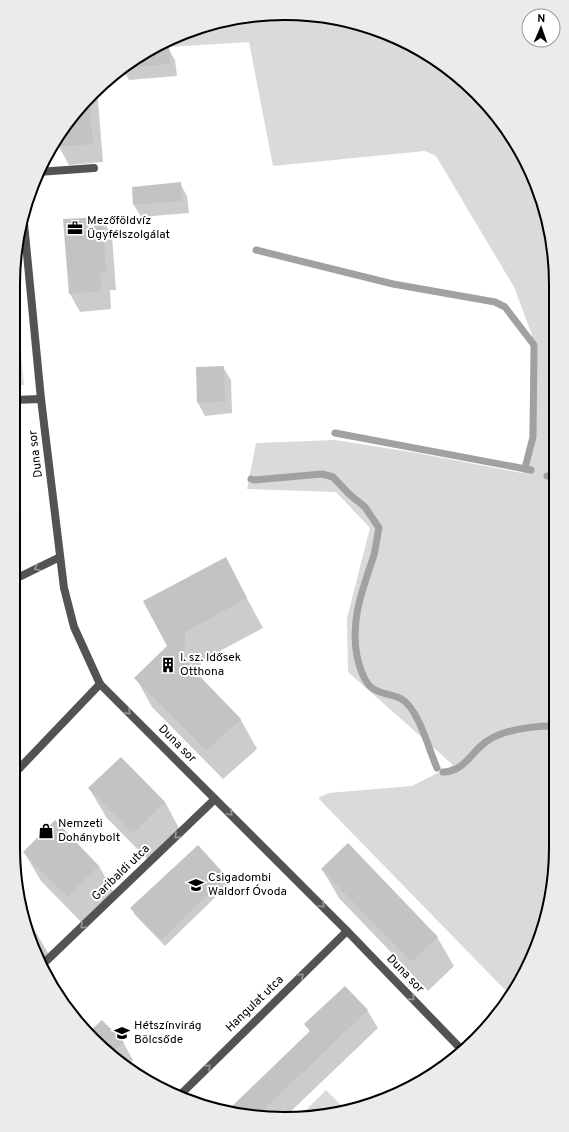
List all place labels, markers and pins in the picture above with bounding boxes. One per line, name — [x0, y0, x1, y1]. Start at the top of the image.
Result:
place label: Mezőföldvíz Ügyfélszolgálat — [87, 213, 170, 243]
office icon: Mezőföldvíz Ügyfélszolgálat — [66, 219, 84, 237]
place label: I. sz. Idősek Otthona — [180, 650, 241, 680]
building icon: I. sz. Idősek Otthona — [159, 656, 177, 674]
place label: Nemzeti Dohánybolt — [58, 816, 120, 846]
shop icon: Nemzeti Dohánybolt — [37, 822, 55, 840]
place label: Csigadombi Waldorf Óvoda — [208, 870, 287, 900]
school or university icon: Csigadombi Waldorf Óvoda — [187, 876, 205, 894]
place label: Hétszínvirág Bölcsőde — [134, 1018, 202, 1048]
school or university icon: Hétszínvirág Bölcsőde — [113, 1024, 131, 1042]

